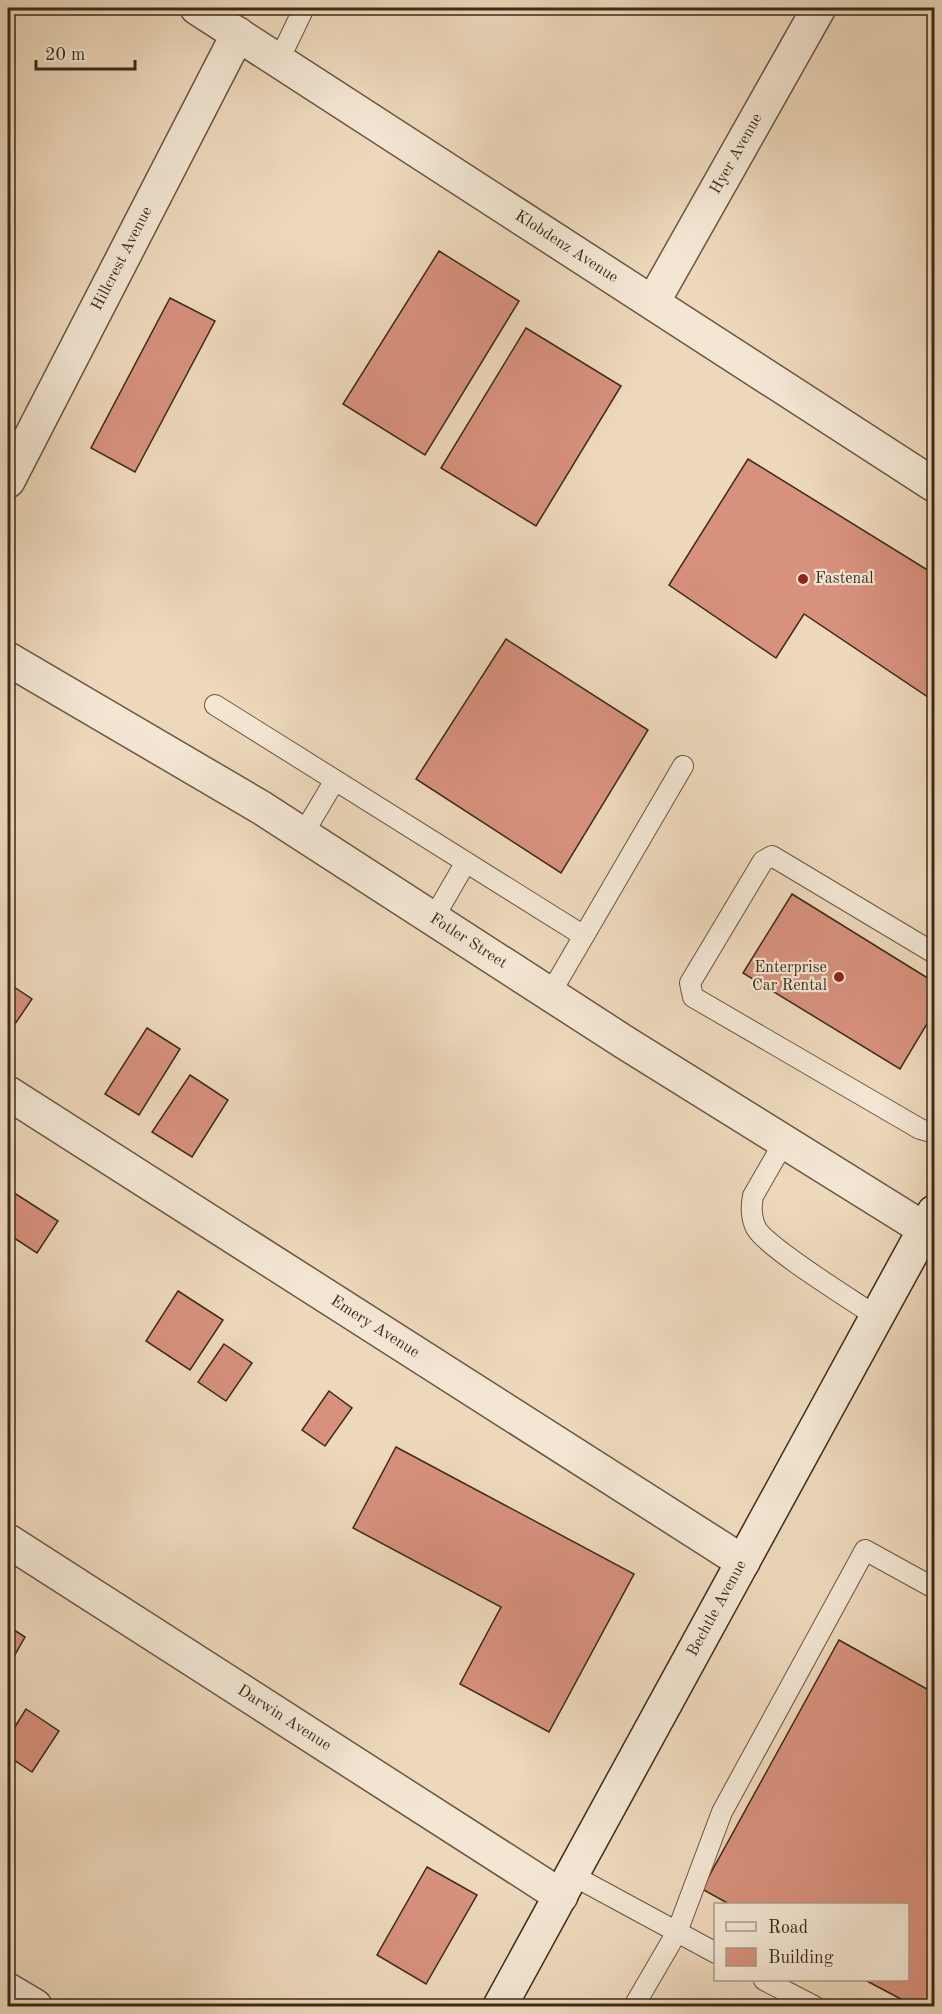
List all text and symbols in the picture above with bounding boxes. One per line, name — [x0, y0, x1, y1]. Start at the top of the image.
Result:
scale bar — [36, 33, 135, 71]
text: 20 m — [45, 46, 85, 64]
street label: Hyer Avenue — [708, 111, 766, 197]
street label: Hillcrest Avenue — [89, 204, 156, 313]
street label: Klobdenz Avenue — [512, 208, 621, 286]
place label: Fastenal — [815, 571, 873, 587]
marker: Fastenal — [796, 572, 810, 586]
street label: Fotler Street — [427, 911, 510, 972]
place label: Enterprise Car Rental — [752, 960, 827, 994]
marker: Enterprise Car Rental — [832, 970, 846, 984]
street label: Emery Avenue — [328, 1293, 422, 1361]
street label: Bechtle Avenue — [685, 1558, 750, 1659]
street label: Darwin Avenue — [234, 1682, 334, 1754]
legend — [714, 1903, 909, 1981]
text: Road — [768, 1919, 808, 1937]
text: Building — [768, 1949, 834, 1967]

